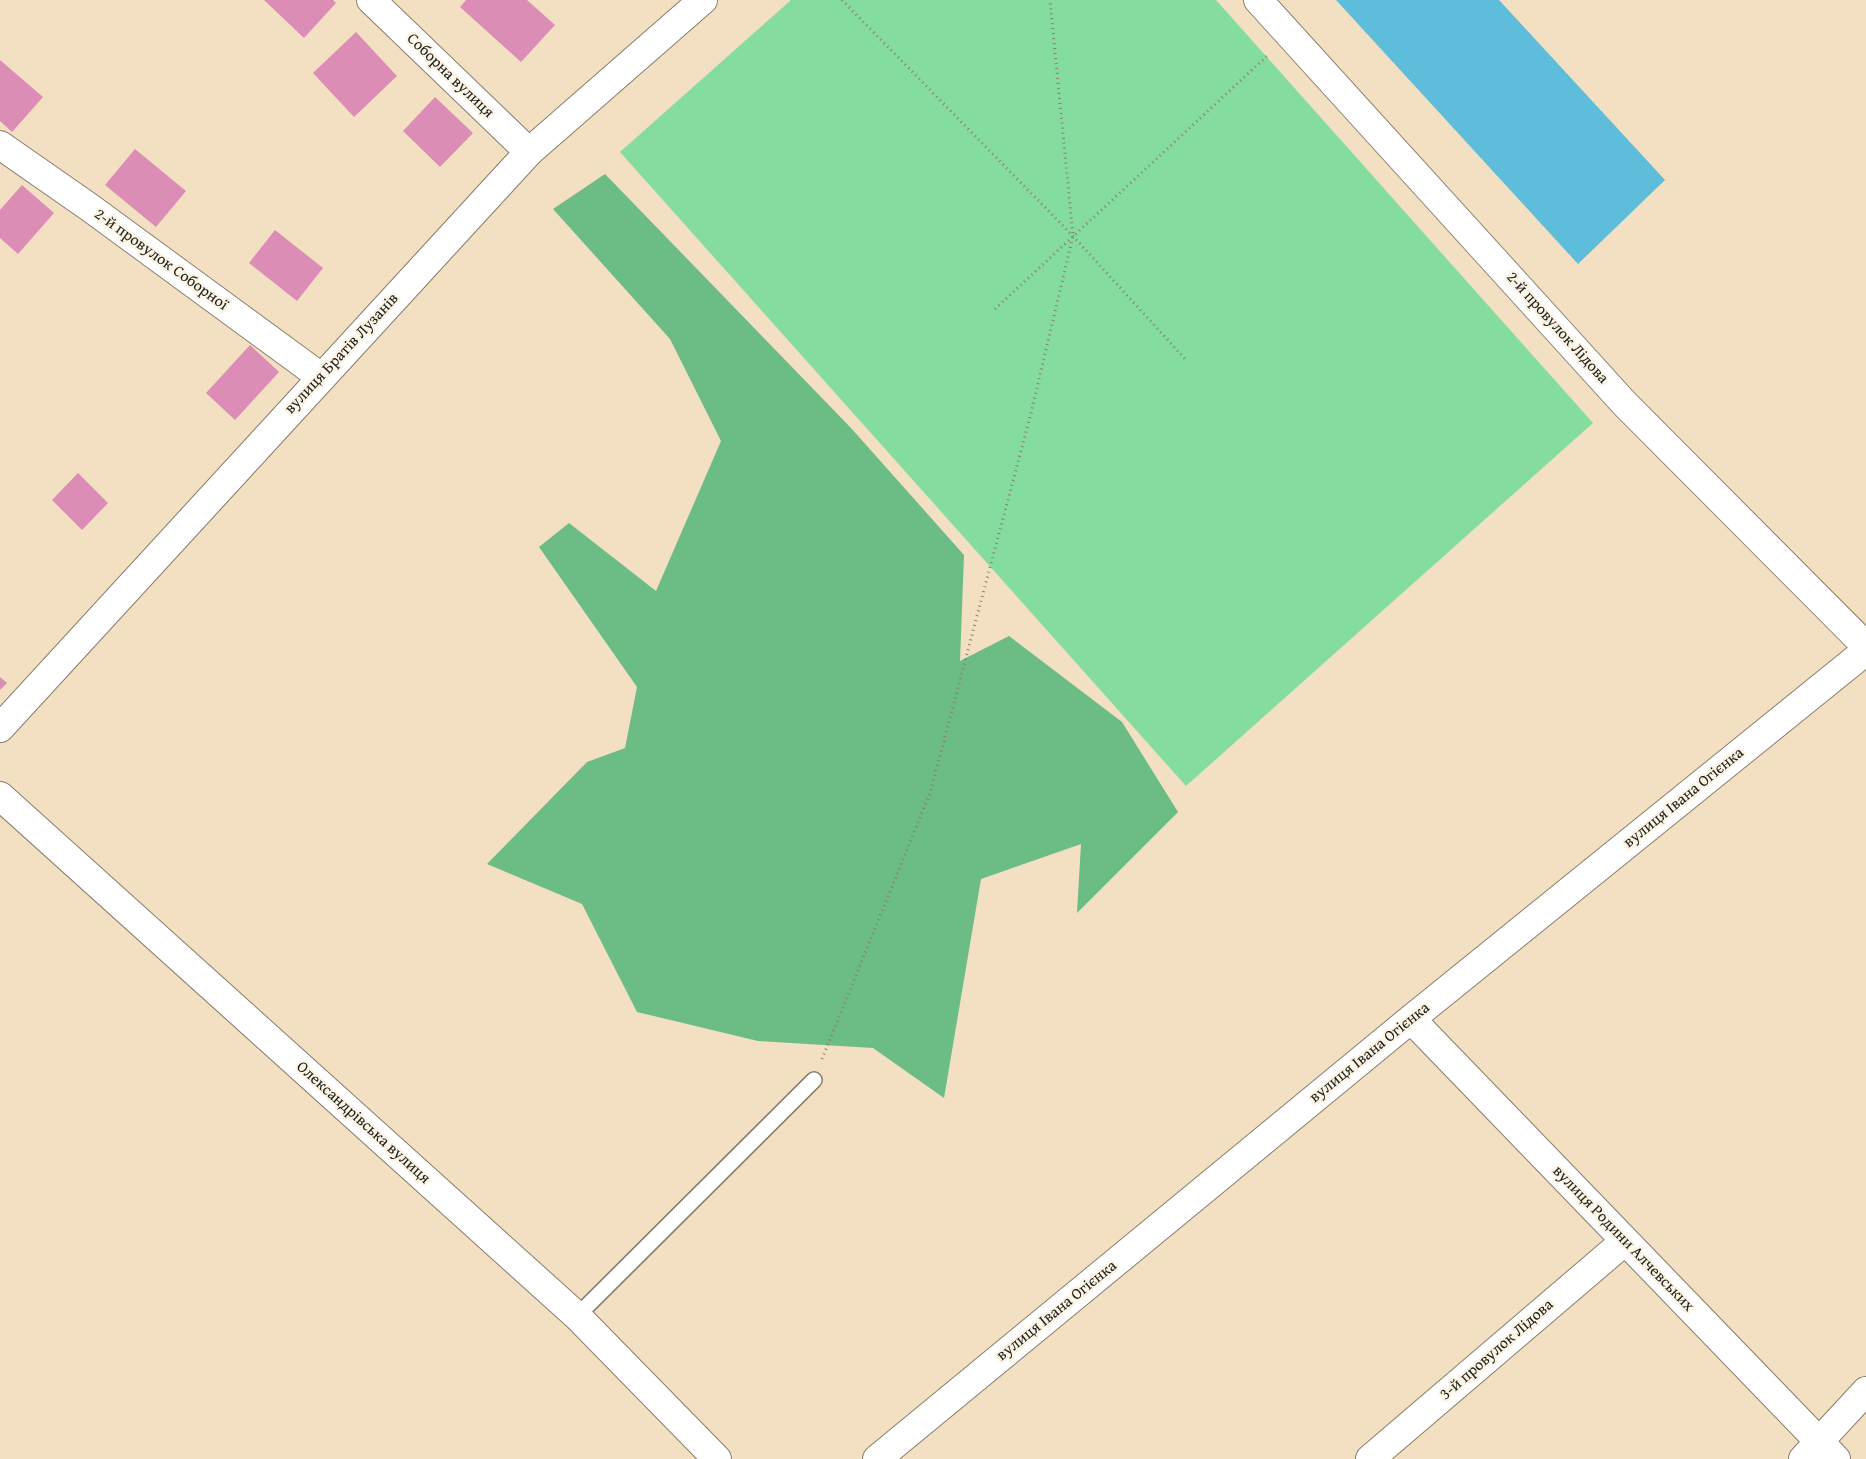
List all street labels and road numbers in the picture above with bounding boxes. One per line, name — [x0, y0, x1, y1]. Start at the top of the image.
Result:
street label: Соборна вулиця — [402, 30, 498, 122]
street label: 2-й провулок Соборної — [90, 205, 232, 315]
street label: 2-й провулок Лідова — [1502, 268, 1612, 388]
street label: вулиця Братів Лузанів — [281, 290, 403, 418]
street label: вулиця Івана Огієнка — [1620, 744, 1748, 852]
street label: вулиця Івана Огієнка — [1306, 999, 1434, 1107]
street label: Олександрівська вулиця — [292, 1058, 434, 1188]
street label: вулиця Родини Алчевських — [1548, 1162, 1698, 1316]
street label: вулиця Івана Огієнка — [993, 1257, 1121, 1365]
street label: 3-й провулок Лідова — [1436, 1296, 1558, 1404]

